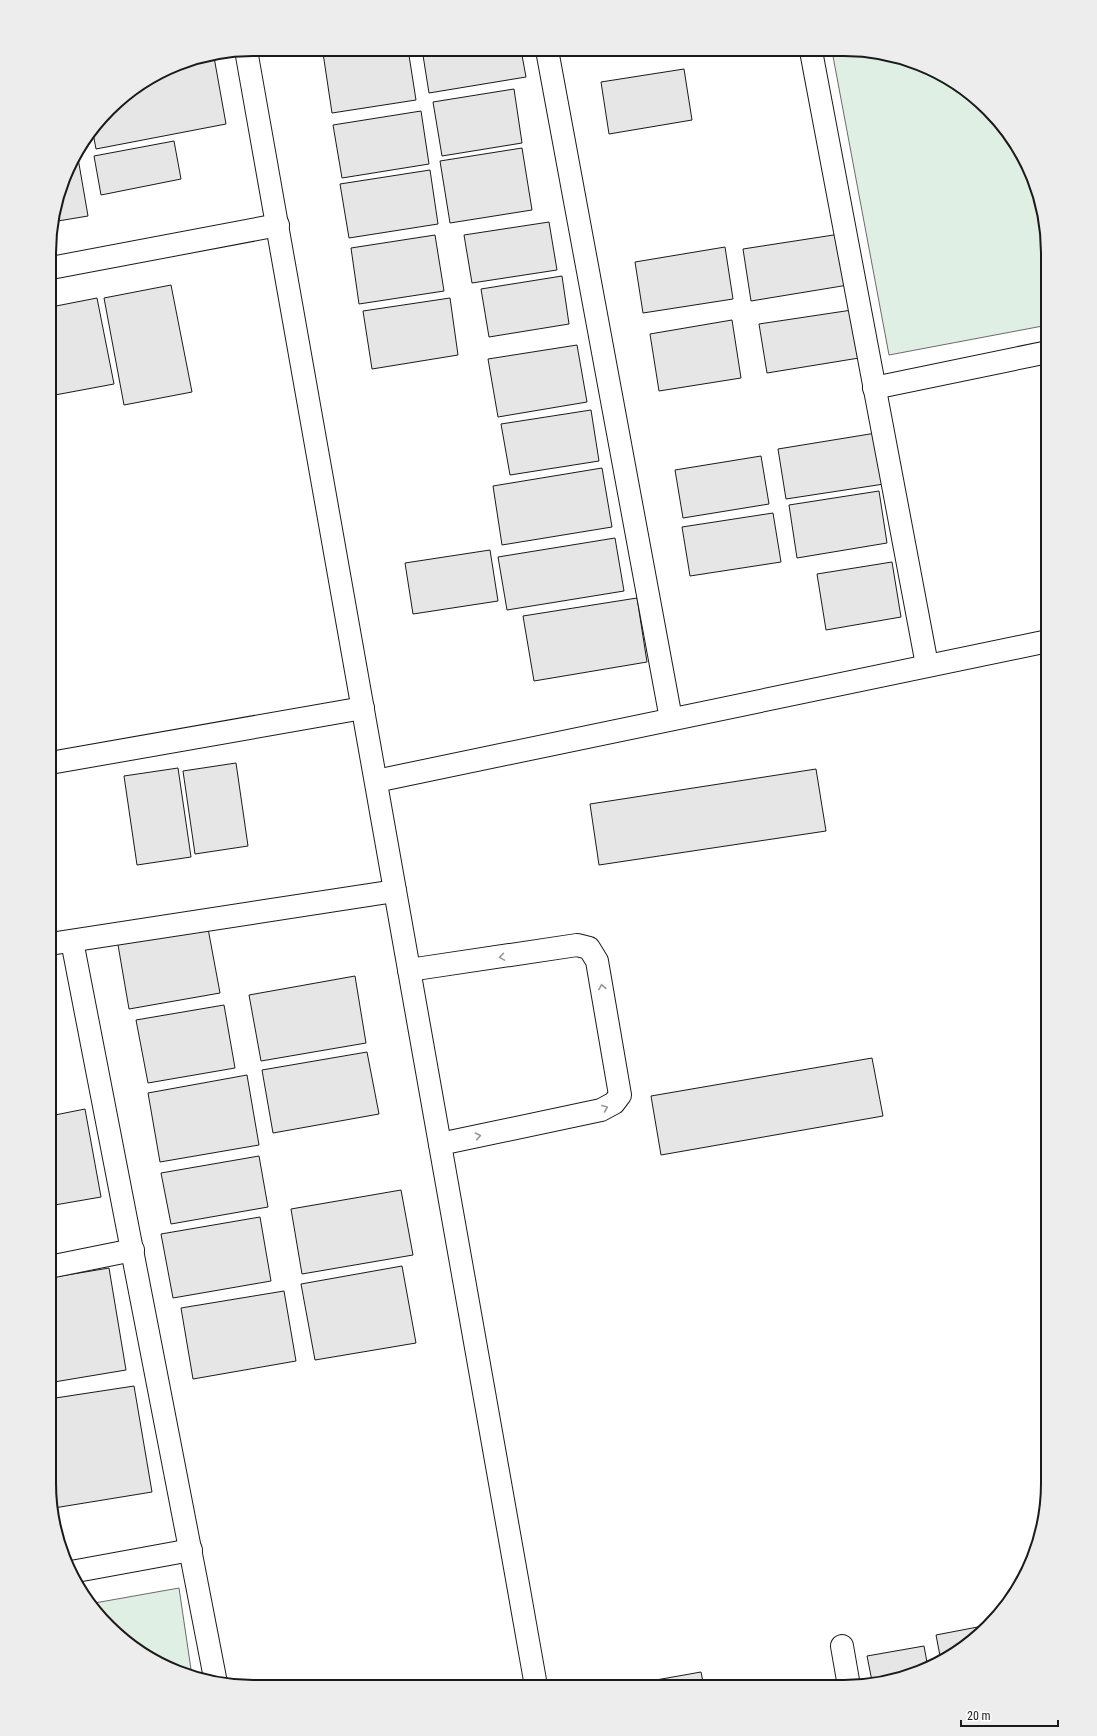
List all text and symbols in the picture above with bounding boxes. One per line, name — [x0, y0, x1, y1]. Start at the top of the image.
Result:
one-way arrow — [499, 952, 505, 961]
one-way arrow — [598, 984, 606, 990]
one-way arrow — [601, 1104, 608, 1112]
one-way arrow — [475, 1133, 481, 1141]
scale bar — [961, 1702, 1058, 1728]
text: 20 m — [967, 1709, 991, 1723]

